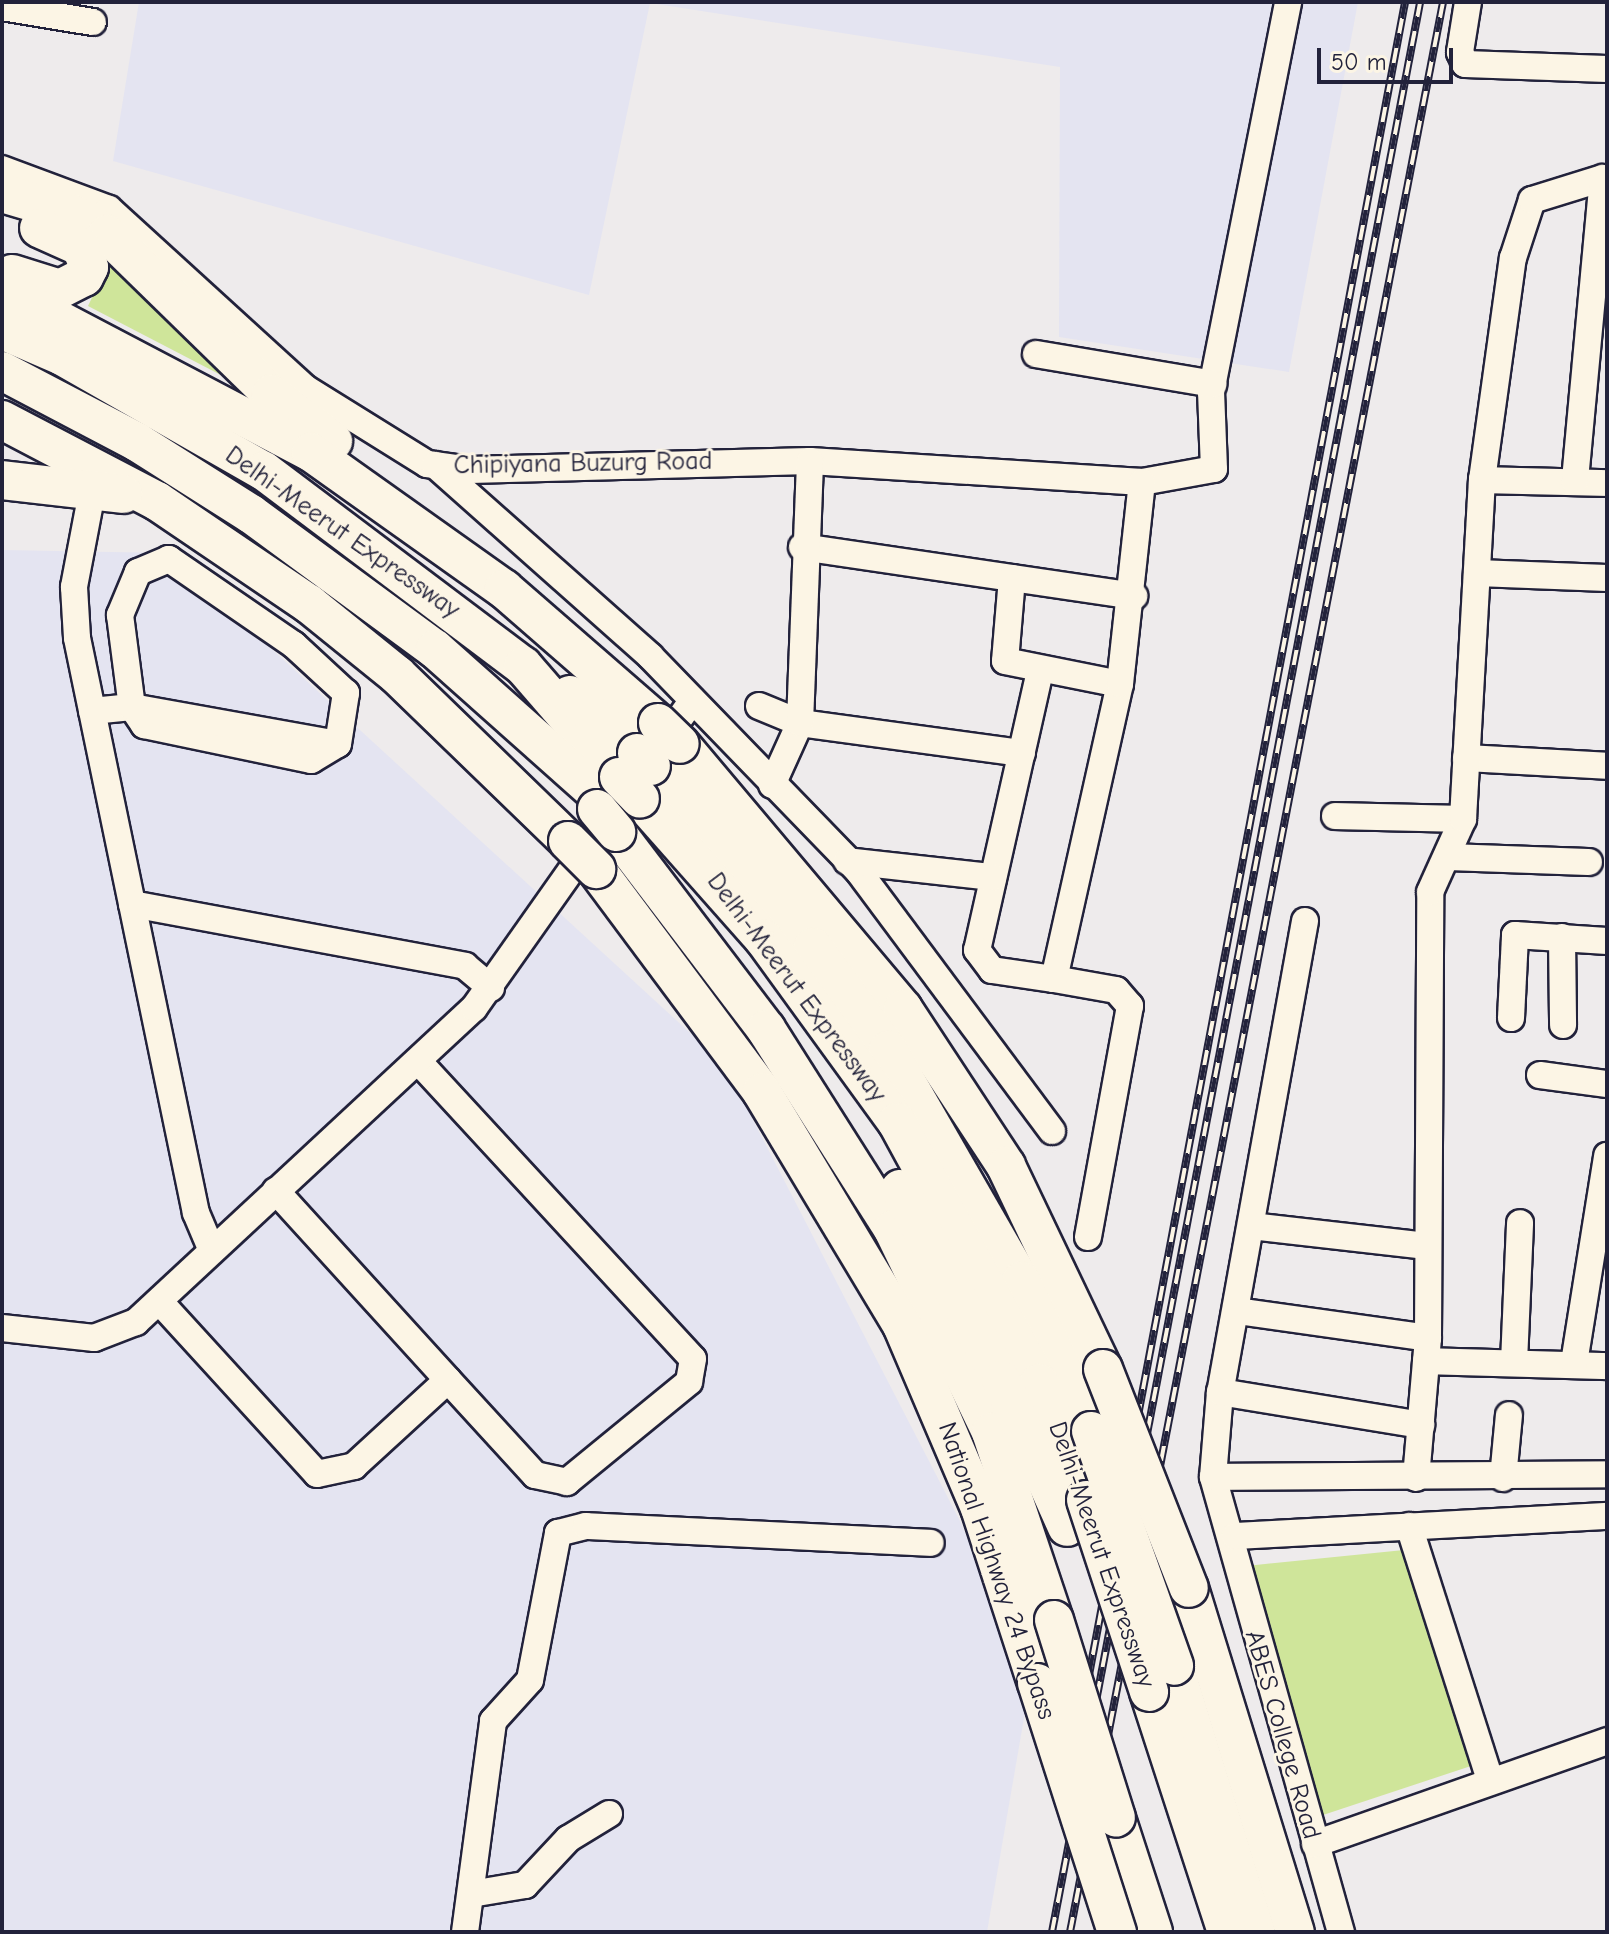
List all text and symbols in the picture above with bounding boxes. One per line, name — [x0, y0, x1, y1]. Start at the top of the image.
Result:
scale bar — [1321, 32, 1457, 82]
text: 50 m — [1331, 48, 1387, 76]
street label: Delhi-Meerut Expressway — [219, 440, 465, 626]
street label: Chipiyana Buzurg Road — [453, 446, 713, 482]
street label: Delhi-Meerut Expressway — [699, 867, 893, 1109]
street label: National Highway 24 Bypass — [930, 1418, 1062, 1724]
street label: Delhi-Meerut Expressway — [1041, 1418, 1161, 1692]
street label: ABES College Road — [1237, 1627, 1327, 1843]

